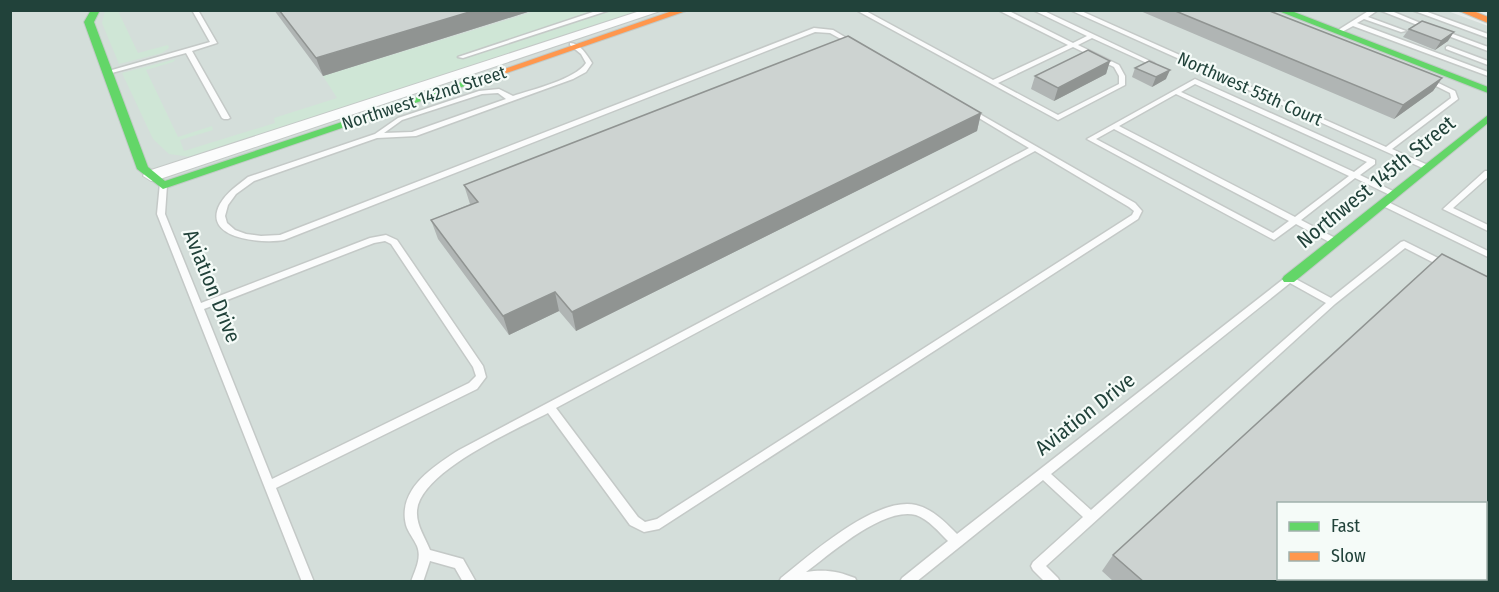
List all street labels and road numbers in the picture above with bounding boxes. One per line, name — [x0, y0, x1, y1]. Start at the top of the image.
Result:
street label: Northwest 55th Court — [1174, 47, 1326, 131]
street label: Northwest 142nd Street — [339, 61, 509, 135]
street label: Northwest 145th Street — [1292, 110, 1460, 254]
street label: Aviation Drive — [178, 226, 246, 346]
street label: Aviation Drive — [1030, 367, 1140, 461]

